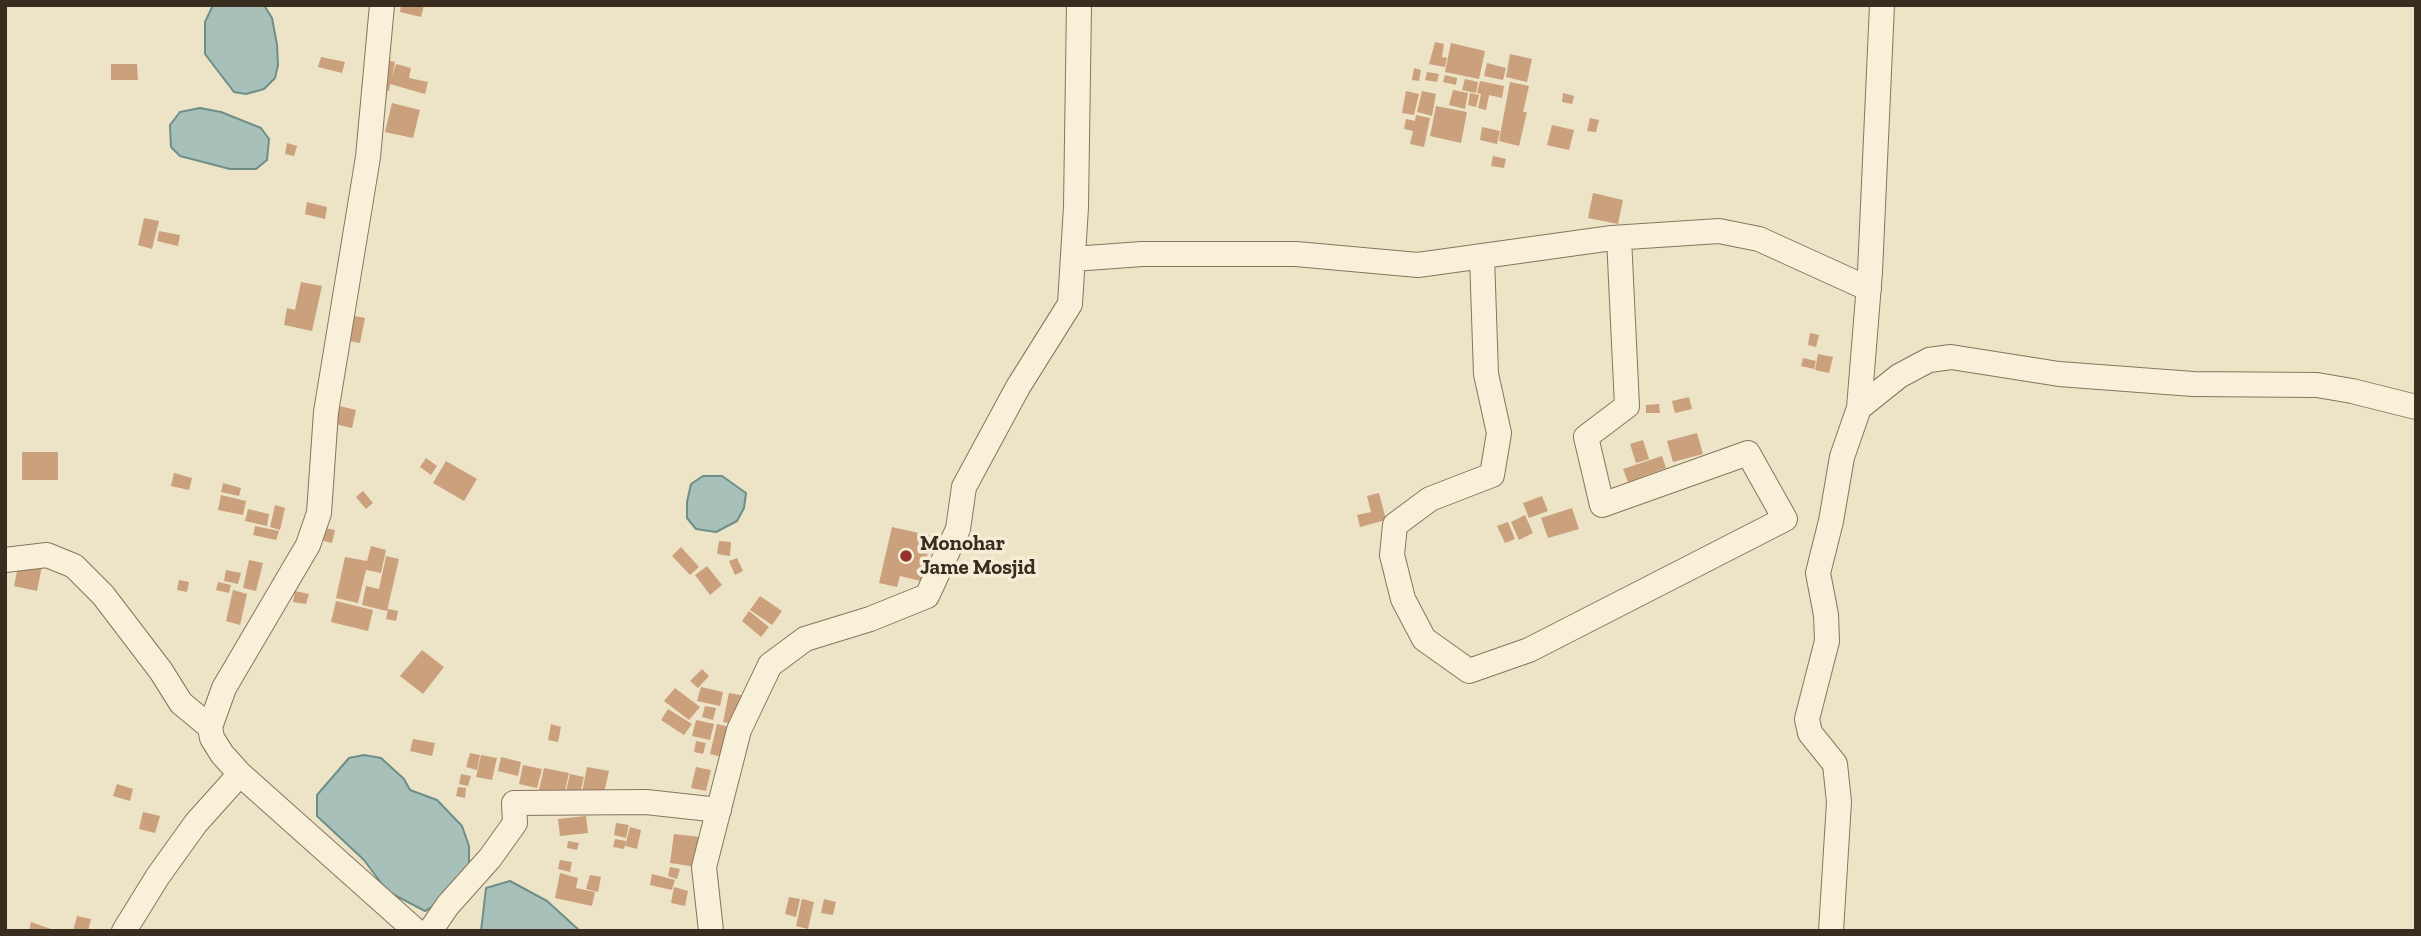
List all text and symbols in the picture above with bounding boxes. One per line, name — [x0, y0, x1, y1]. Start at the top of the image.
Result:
place label: Monohar Jame Mosjid — [920, 531, 1036, 581]
marker: Monohar Jame Mosjid — [898, 548, 914, 564]

